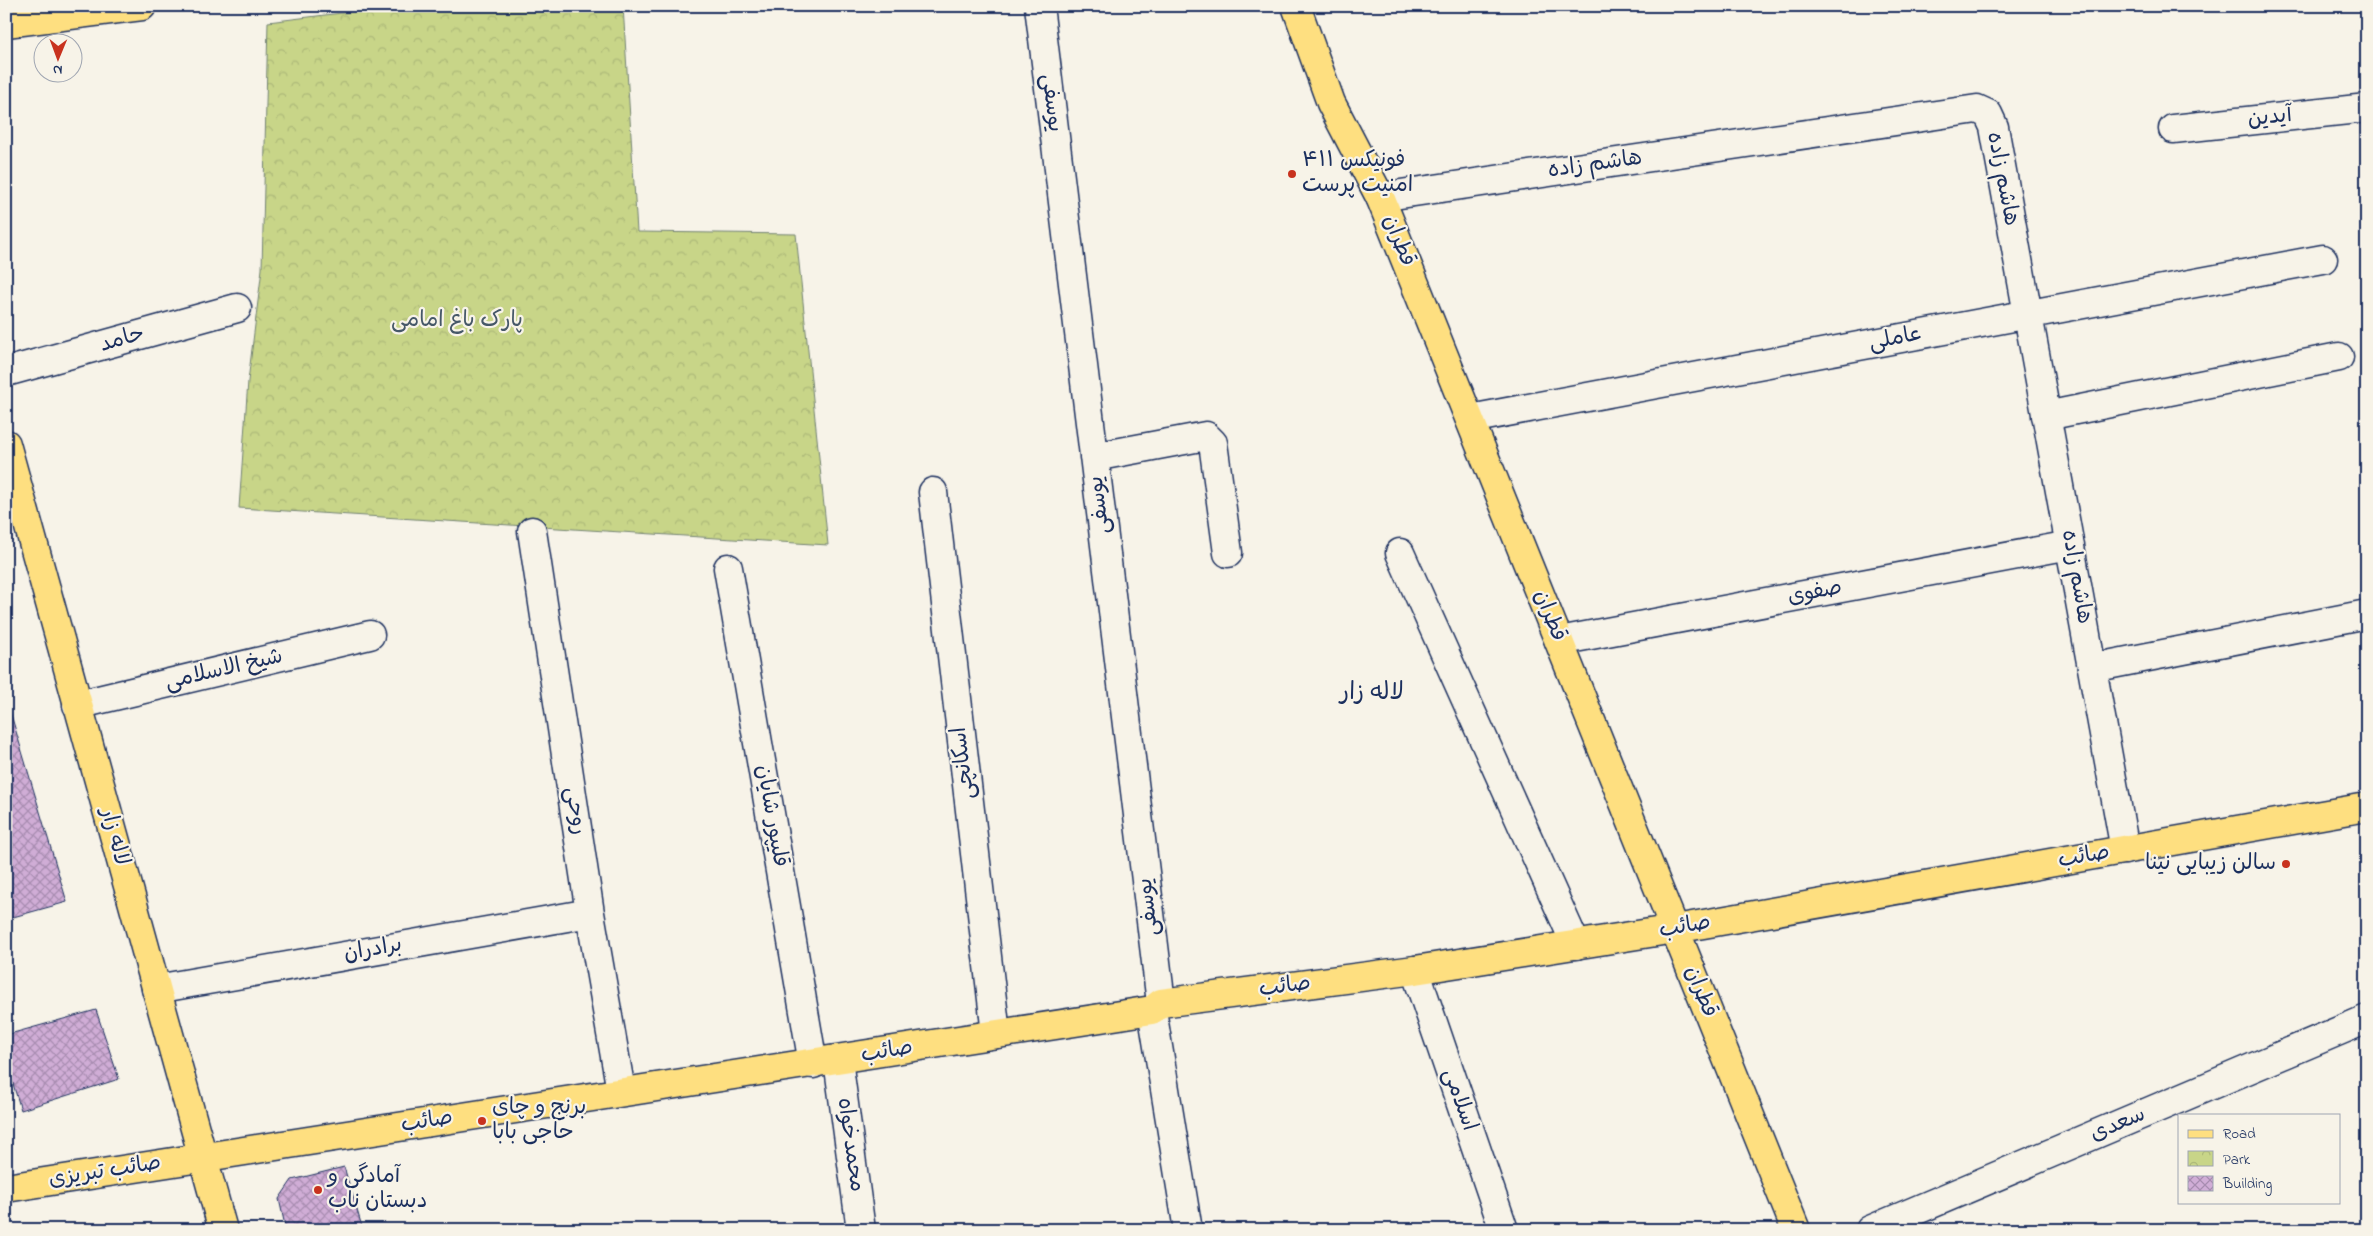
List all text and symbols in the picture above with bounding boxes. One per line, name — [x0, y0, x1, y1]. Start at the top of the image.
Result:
north arrow — [32, 32, 82, 82]
text: N — [53, 59, 63, 80]
street label: یوسفی — [1032, 72, 1070, 134]
street label: آیدین — [2246, 100, 2295, 136]
street label: هاشم زاده — [1977, 129, 2027, 229]
street label: هاشم زاده — [1546, 143, 1644, 187]
place label: فونیکس ۴۱۱ امنیت پرست — [1302, 145, 1413, 202]
marker: فونیکس ۴۱۱ امنیت پرست — [1286, 168, 1298, 180]
street label: قطران — [1373, 210, 1423, 272]
park label: پارک باغ امامی — [391, 305, 523, 337]
street label: عاملی — [1866, 318, 1926, 360]
street label: حامد — [96, 319, 148, 361]
street label: یوسفی — [1081, 474, 1119, 536]
street label: هاشم زاده — [2052, 527, 2100, 627]
street label: صفوی — [1785, 572, 1845, 614]
street label: قطران — [1524, 585, 1574, 647]
street label: شیخ الاسلامی — [162, 641, 286, 699]
district label: لاله زار — [1338, 676, 1404, 711]
street label: اسکانچی — [944, 725, 984, 801]
street label: قلیپور شایان — [746, 762, 796, 870]
street label: روحی — [555, 785, 595, 837]
street label: لاله زار — [90, 803, 137, 869]
street label: صائب — [2056, 837, 2112, 877]
place label: سالن زیبایی نینا — [2145, 848, 2276, 880]
marker: سالن زیبایی نینا — [2280, 858, 2292, 870]
street label: یوسفی — [1130, 876, 1168, 938]
street label: صائب — [1657, 907, 1713, 947]
street label: برادران — [341, 929, 405, 971]
street label: قطران — [1675, 961, 1725, 1023]
street label: صائب — [1257, 968, 1313, 1006]
street label: صائب — [859, 1032, 915, 1072]
street label: اسلامی — [1433, 1064, 1485, 1136]
place label: برنج و چای حاجی بابا — [492, 1092, 586, 1149]
street label: محمدخواه — [828, 1096, 872, 1194]
street label: سعدی — [2085, 1099, 2151, 1151]
street label: صائب — [399, 1102, 455, 1142]
legend — [2178, 1114, 2340, 1204]
marker: برنج و چای حاجی بابا — [476, 1115, 488, 1127]
text: Road — [2223, 1123, 2256, 1145]
street label: صائب تبریزی — [47, 1147, 163, 1197]
text: Park — [2223, 1149, 2251, 1171]
place label: آمادگی و دبستان ناب — [326, 1161, 427, 1218]
text: Building — [2222, 1173, 2272, 1196]
marker: آمادگی و دبستان ناب — [312, 1184, 324, 1196]

